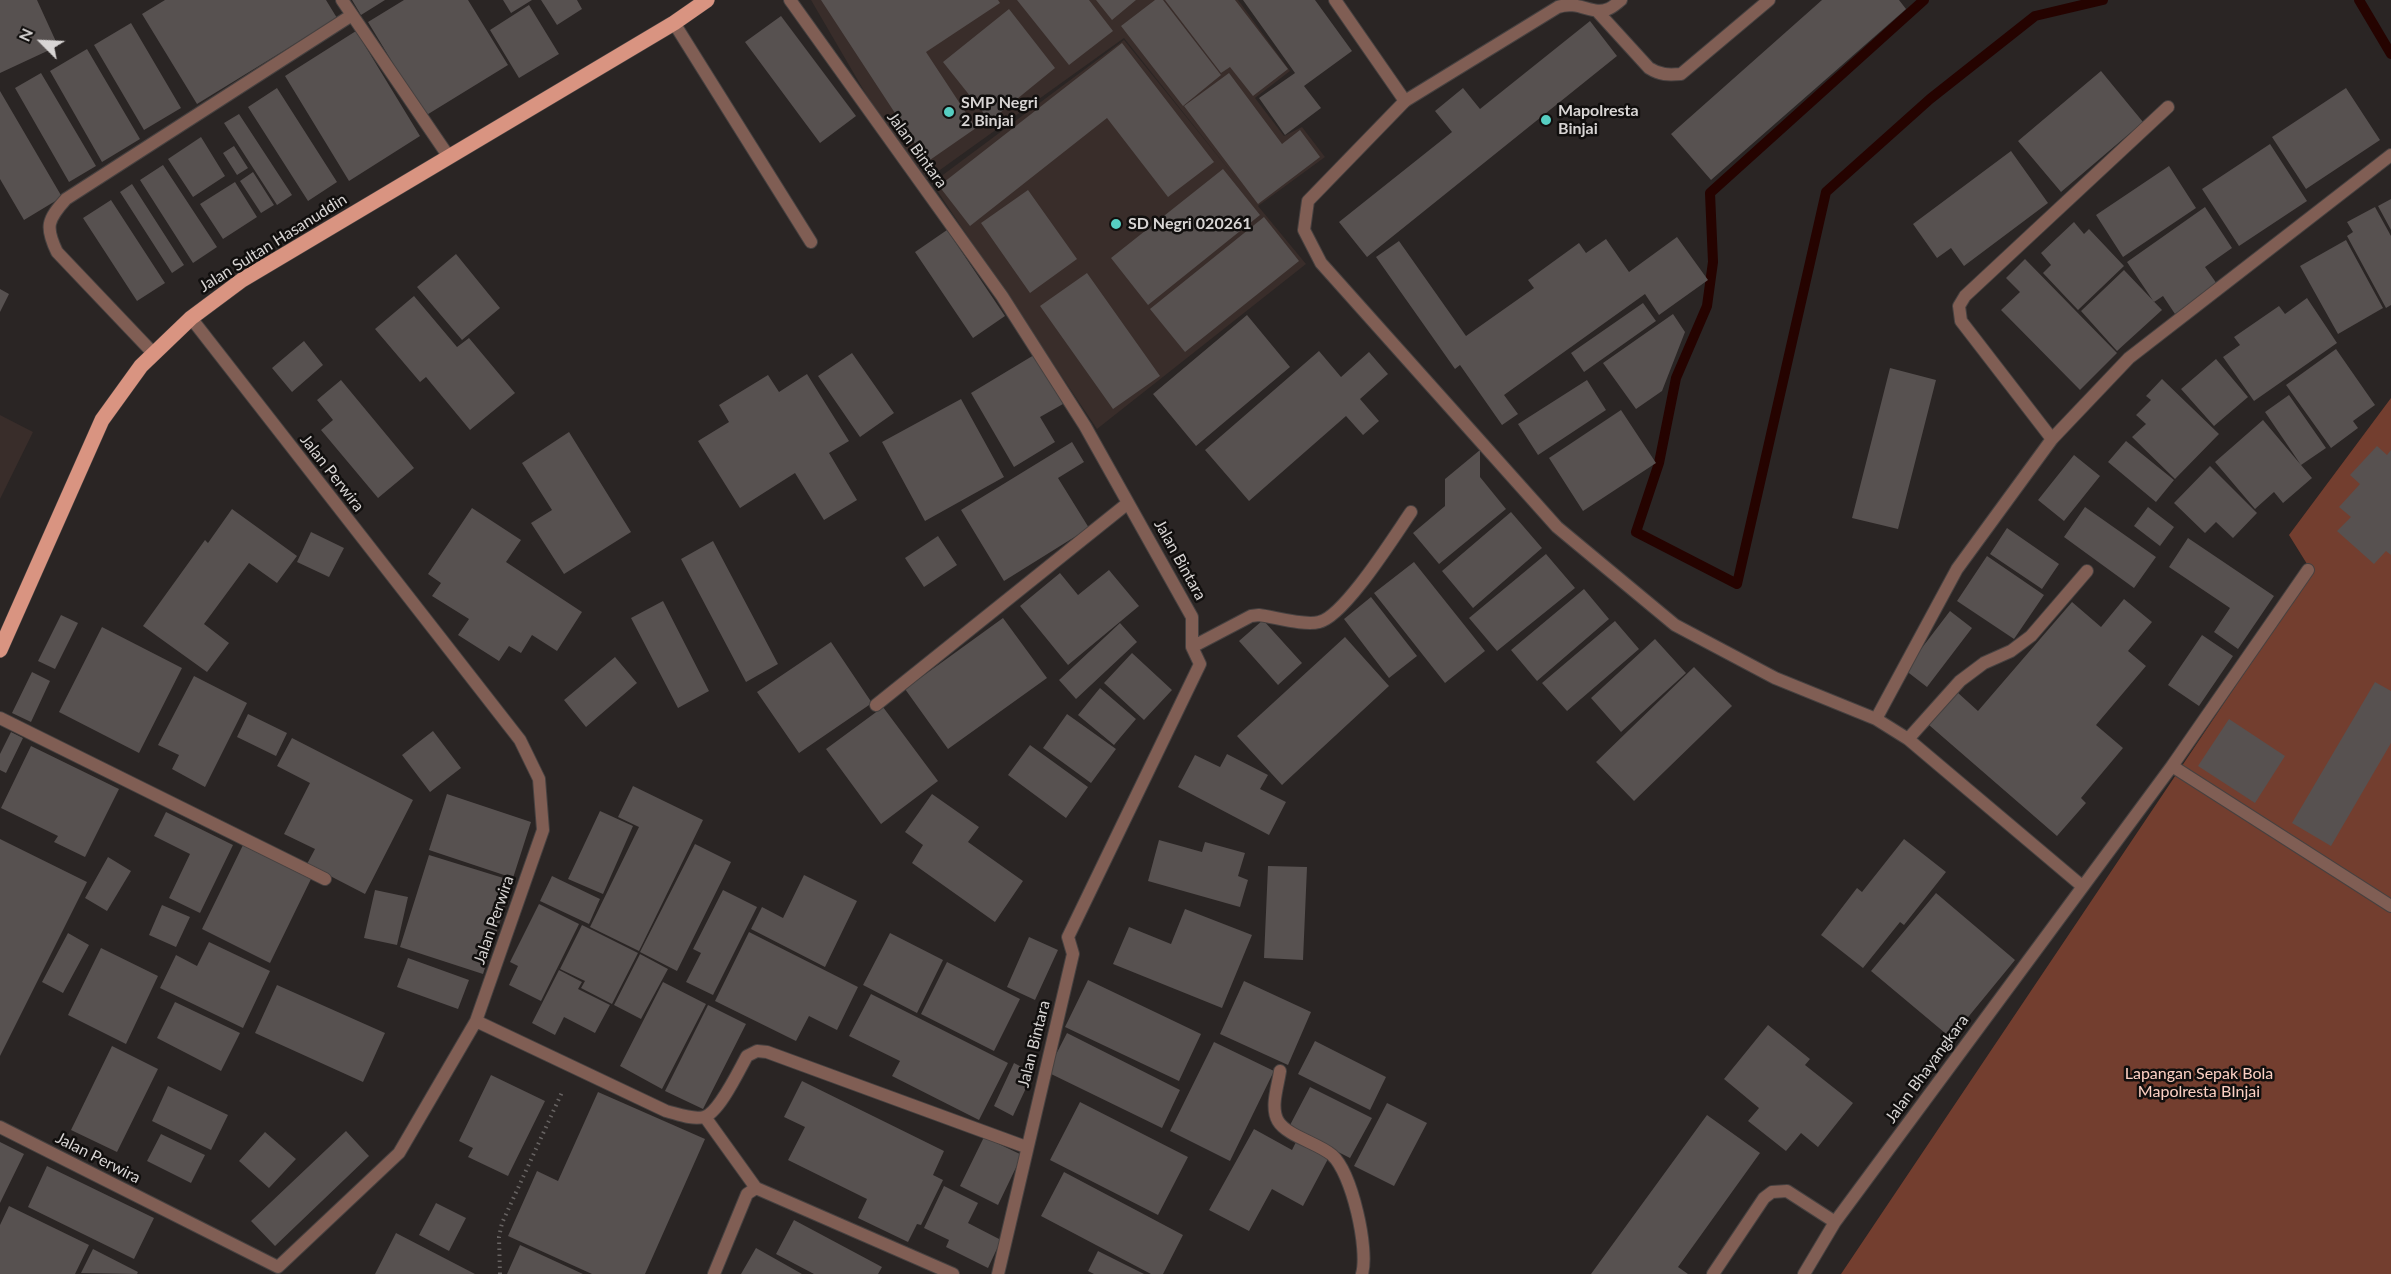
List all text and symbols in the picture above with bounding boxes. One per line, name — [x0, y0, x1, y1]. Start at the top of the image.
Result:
north arrow — [12, 12, 72, 72]
text: N — [14, 25, 36, 44]
place label: SMP Negri 2 Binjai — [961, 93, 1038, 131]
place label: Mapolresta Binjai — [1558, 101, 1639, 139]
marker: SMP Negri 2 Binjai — [942, 105, 956, 119]
street label: Jalan Bintara — [883, 108, 951, 192]
marker: Mapolresta Binjai — [1539, 113, 1553, 127]
street label: Jalan Sultan Hasanuddin — [196, 190, 350, 296]
place label: SD Negri 020261 — [1128, 214, 1252, 234]
marker: SD Negri 020261 — [1109, 217, 1123, 231]
street label: Jalan Perwira — [296, 431, 368, 515]
street label: Jalan Bintara — [1150, 516, 1210, 604]
street label: Jalan Perwira — [470, 873, 518, 967]
street label: Jalan Bintara — [1014, 998, 1054, 1090]
street label: Jalan Bhayangkara — [1881, 1011, 1973, 1127]
park label: Lapangan Sepak Bola Mapolresta BInjai — [2125, 1064, 2273, 1102]
street label: Jalan Perwira — [52, 1128, 144, 1188]

